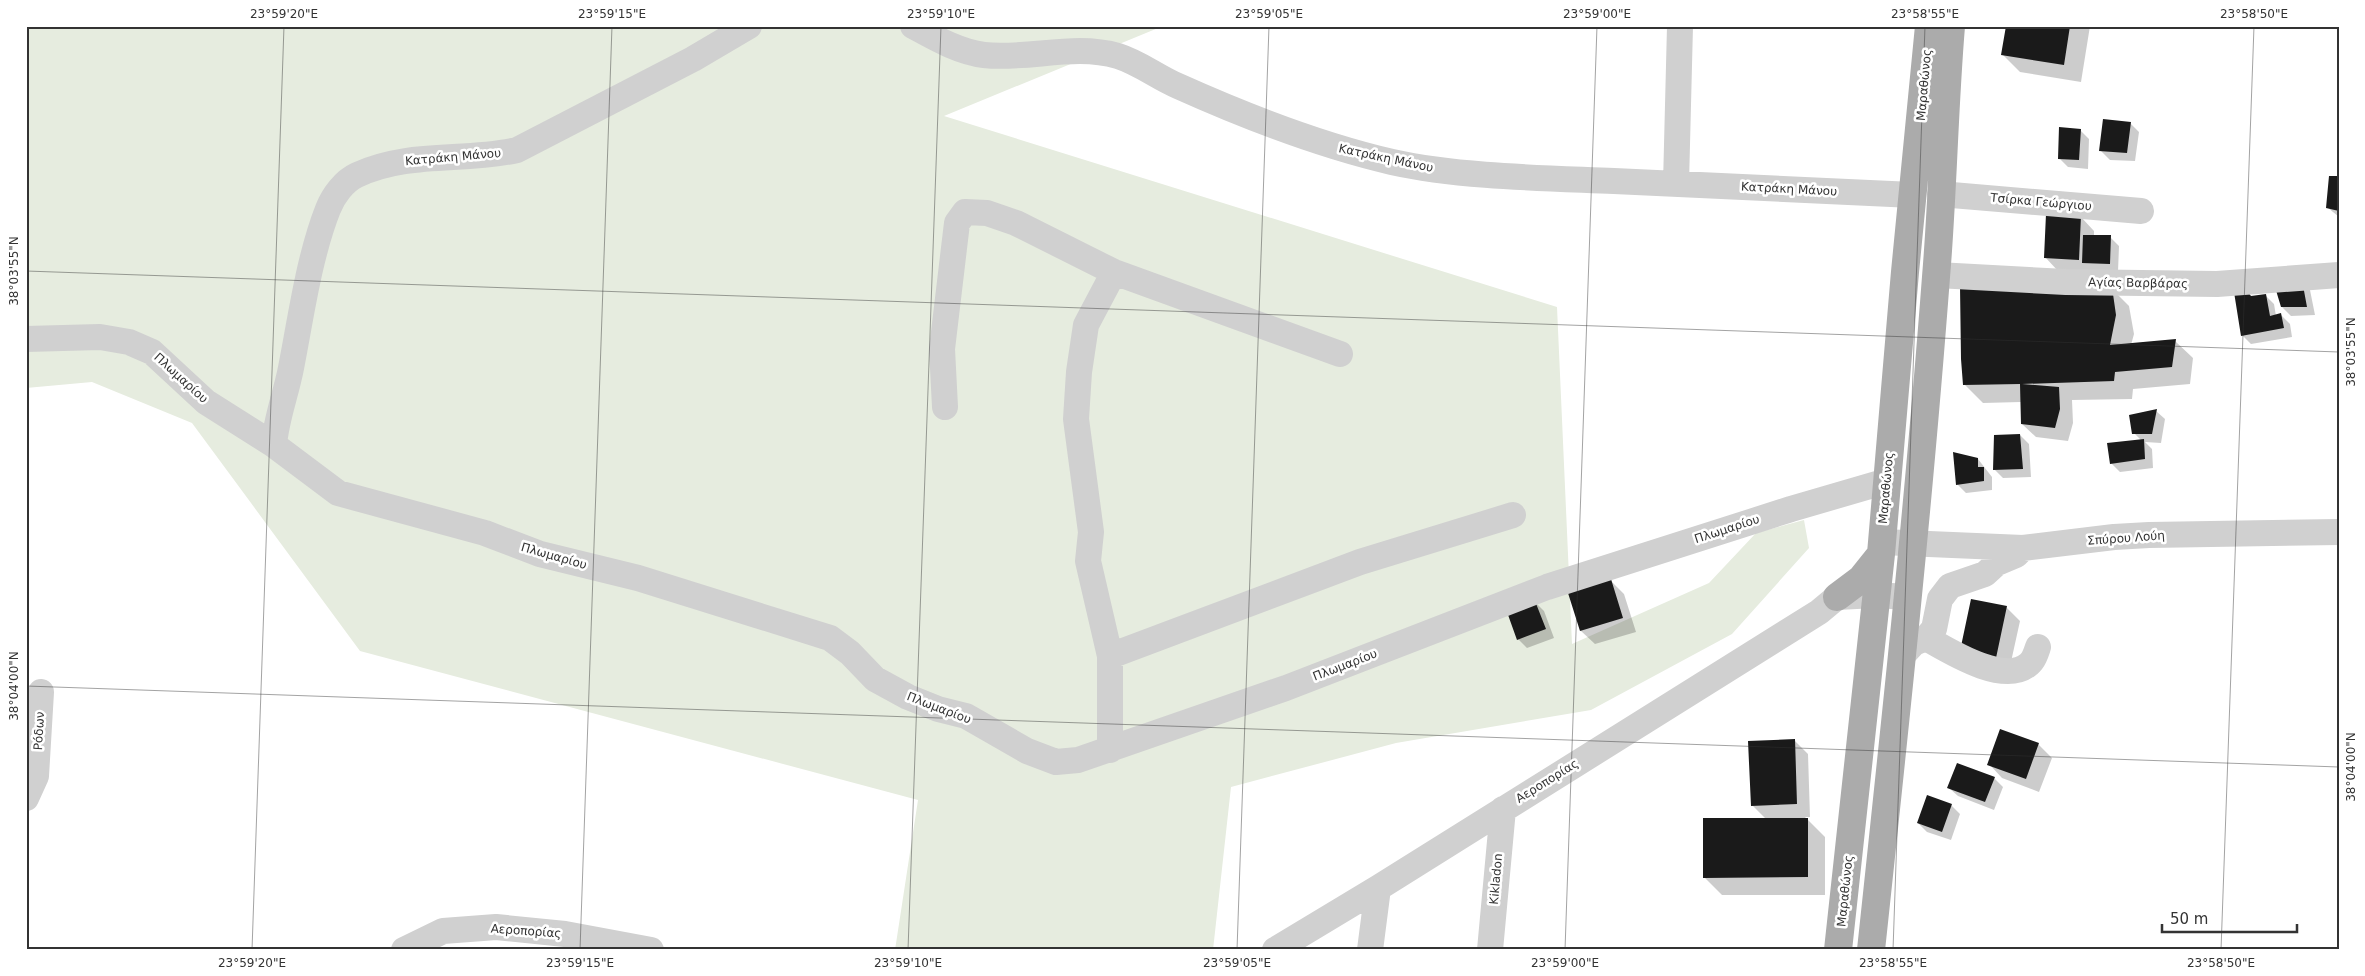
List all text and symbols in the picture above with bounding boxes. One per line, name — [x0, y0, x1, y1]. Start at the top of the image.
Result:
text: 23°59'20"E — [250, 7, 318, 21]
text: 23°59'15"E — [578, 7, 646, 21]
text: 23°59'10"E — [907, 7, 975, 21]
text: 23°59'05"E — [1235, 7, 1303, 21]
text: 23°59'00"E — [1563, 7, 1631, 21]
text: 23°58'55"E — [1891, 7, 1959, 21]
text: 23°58'50"E — [2220, 7, 2288, 21]
street label: Μαραθώνος — [1914, 48, 1934, 122]
street label: Κατράκη Μάνου — [1337, 141, 1435, 175]
street label: Κατράκη Μάνου — [404, 146, 502, 168]
street label: Κατράκη Μάνου — [1741, 179, 1837, 199]
street label: Τσίρκα Γεώργιου — [1989, 191, 2092, 213]
text: 38°03'55"N — [7, 236, 21, 306]
street label: Αγίας Βαρβάρας — [2088, 275, 2188, 291]
text: 38°03'55"N — [2344, 317, 2358, 387]
street label: Πλωμαρίου — [151, 350, 211, 406]
street label: Μαραθώνος — [1876, 451, 1896, 525]
street label: Πλωμαρίου — [1693, 512, 1761, 546]
street label: Σπύρου Λούη — [2087, 528, 2165, 548]
street label: Πλωμαρίου — [520, 540, 589, 572]
street label: Πλωμαρίου — [1311, 646, 1379, 684]
text: 38°04'00"N — [7, 651, 21, 721]
street label: Πλωμαρίου — [905, 689, 973, 727]
street label: Ρόδων — [31, 711, 47, 751]
text: 38°04'00"N — [2344, 732, 2358, 802]
street label: Αεροπορίας — [1513, 756, 1581, 806]
street label: Kikladon — [1487, 853, 1505, 905]
street label: Μαραθώνος — [1834, 854, 1856, 928]
scale bar — [2162, 901, 2298, 933]
text: 50 m — [2170, 910, 2208, 928]
street label: Αεροπορίας — [490, 922, 562, 940]
text: 23°59'20"E — [218, 956, 286, 970]
text: 23°59'15"E — [546, 956, 614, 970]
text: 23°59'10"E — [874, 956, 942, 970]
text: 23°59'05"E — [1203, 956, 1271, 970]
text: 23°59'00"E — [1531, 956, 1599, 970]
text: 23°58'55"E — [1859, 956, 1927, 970]
text: 23°58'50"E — [2187, 956, 2255, 970]

